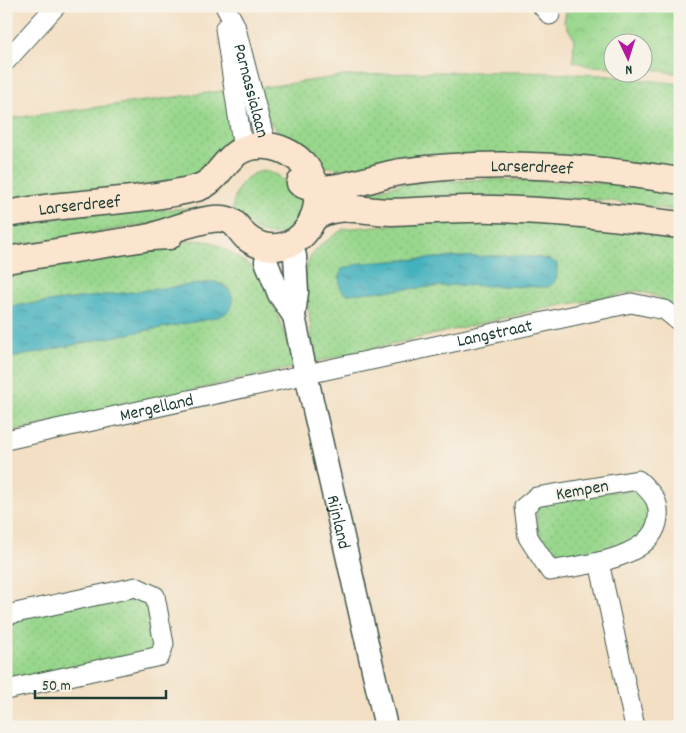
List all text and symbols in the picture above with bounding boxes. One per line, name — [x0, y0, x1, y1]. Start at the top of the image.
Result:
north arrow — [604, 32, 654, 82]
street label: Parnassialaan — [225, 41, 274, 141]
text: N — [625, 59, 633, 79]
street label: Larserdreef — [491, 155, 574, 183]
street label: Larserdreef — [37, 190, 122, 224]
street label: Langstraat — [455, 314, 535, 355]
street label: Mergelland — [118, 389, 196, 429]
street label: Kempen — [554, 475, 611, 508]
street label: Rijnland — [319, 493, 355, 552]
scale bar — [35, 668, 166, 700]
text: 50 m — [42, 676, 71, 698]

